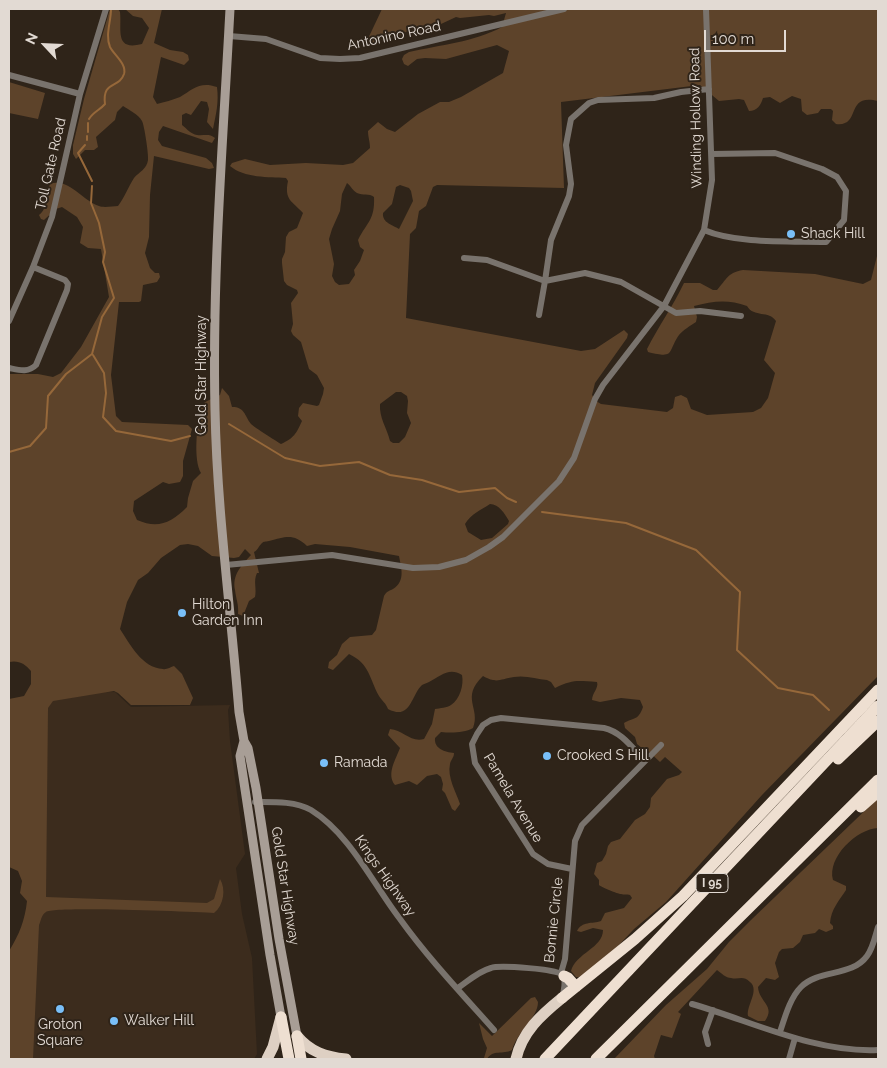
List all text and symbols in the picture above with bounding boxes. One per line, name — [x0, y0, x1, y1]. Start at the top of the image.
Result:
street label: Antonino Road — [346, 18, 442, 54]
north arrow — [20, 20, 70, 70]
scale bar — [707, 20, 790, 52]
text: N — [22, 30, 41, 47]
text: 100 m — [712, 30, 754, 48]
street label: Winding Hollow Road — [686, 47, 706, 189]
street label: Toll Gate Road — [32, 116, 70, 212]
place label: Shack Hill — [801, 226, 865, 242]
marker: Shack Hill — [785, 228, 797, 240]
street label: Gold Star Highway — [194, 315, 210, 435]
place label: Hilton Garden Inn — [192, 597, 263, 630]
marker: Hilton Garden Inn — [176, 607, 188, 619]
place label: Crooked S Hill — [557, 748, 649, 764]
street label: Pamela Avenue — [480, 750, 546, 846]
marker: Crooked S Hill — [541, 750, 553, 762]
place label: Ramada — [334, 755, 387, 771]
marker: Ramada — [318, 757, 330, 769]
street label: Gold Star Highway — [267, 826, 303, 946]
street label: Kings Highway — [351, 832, 419, 920]
road number: I 95 — [696, 874, 728, 892]
street label: Bonnie Circle — [541, 876, 567, 964]
marker: Groton Square — [54, 1003, 66, 1015]
place label: Walker Hill — [124, 1013, 194, 1029]
marker: Walker Hill — [108, 1015, 120, 1027]
place label: Groton Square — [37, 1017, 83, 1050]

